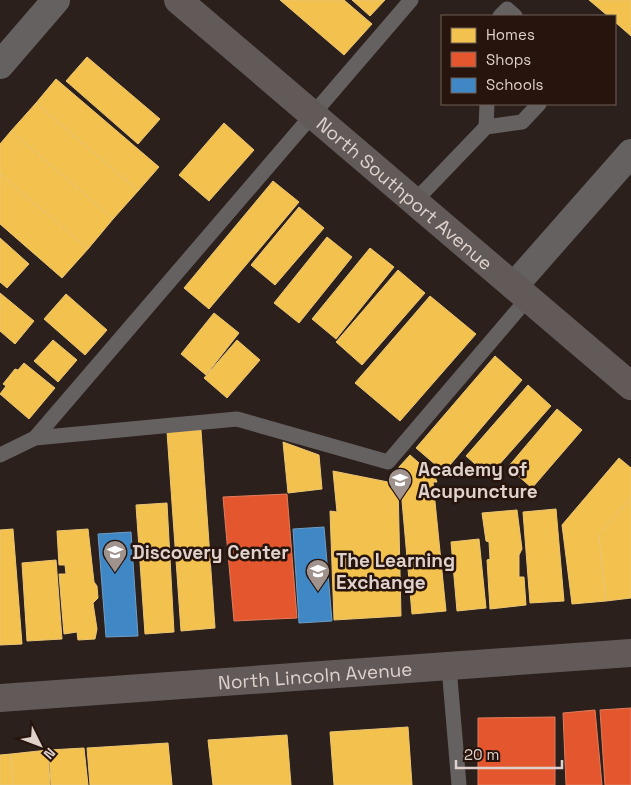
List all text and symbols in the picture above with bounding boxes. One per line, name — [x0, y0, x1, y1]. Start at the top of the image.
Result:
legend — [441, 15, 616, 105]
text: Homes — [486, 25, 535, 44]
text: Shops — [486, 50, 531, 69]
text: Schools — [486, 75, 544, 94]
street label: North Southport Avenue — [311, 112, 498, 276]
place label: Academy of Acupuncture — [418, 457, 538, 504]
school or university icon: Academy of Acupuncture — [387, 467, 413, 501]
school or university icon: Discovery Center — [102, 539, 128, 573]
place label: Discovery Center — [132, 540, 289, 565]
place label: The Learning Exchange — [336, 548, 455, 595]
school or university icon: The Learning Exchange — [305, 558, 331, 592]
street label: North Lincoln Avenue — [217, 657, 413, 695]
north arrow — [15, 720, 65, 770]
scale bar — [456, 738, 562, 770]
text: N — [40, 744, 59, 763]
text: 20 m — [464, 745, 499, 764]

